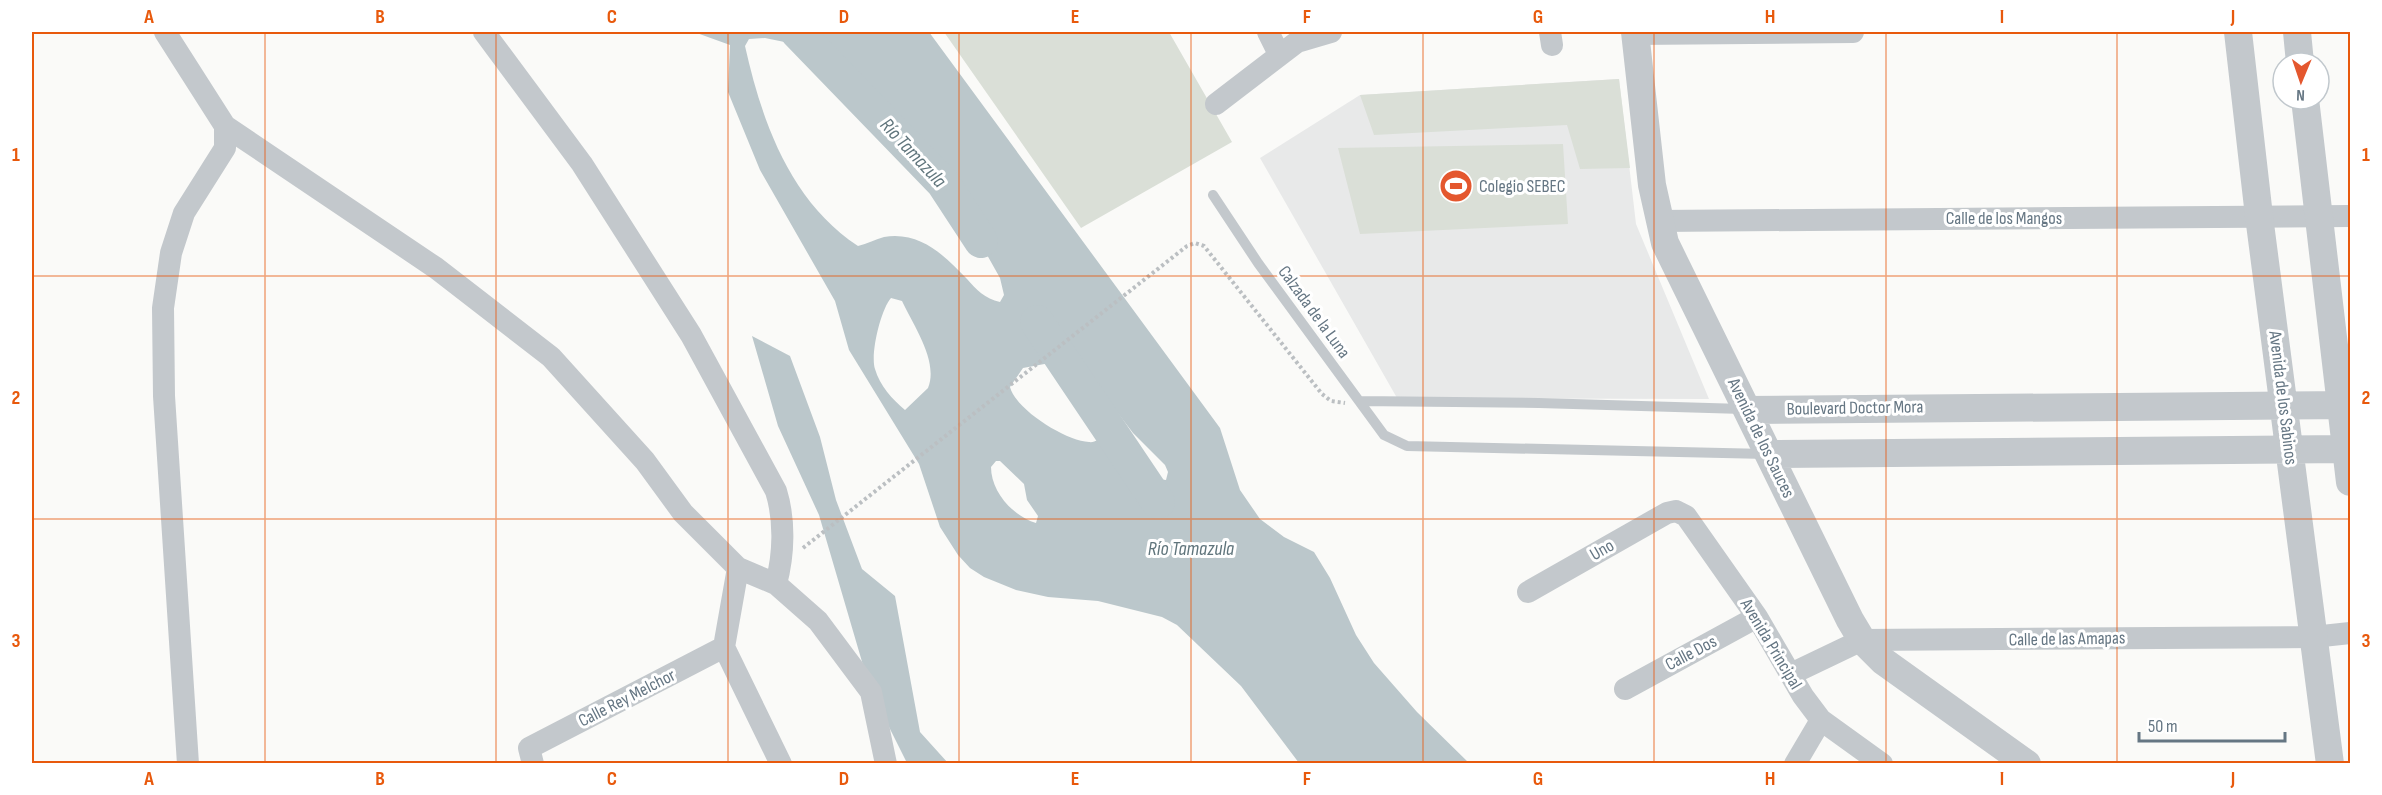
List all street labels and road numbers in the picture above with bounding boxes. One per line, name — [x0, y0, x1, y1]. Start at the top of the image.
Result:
street label: Calle de los Mangos — [1946, 208, 2062, 229]
street label: Calzada de la Luna — [1273, 262, 1355, 362]
street label: Avenida de los Sabinos — [2264, 329, 2302, 466]
street label: Avenida de los Sauces — [1722, 374, 1799, 501]
street label: Boulevard Doctor Mora — [1787, 396, 1924, 420]
street label: Uno — [1586, 535, 1618, 565]
street label: Avenida Principal — [1735, 594, 1806, 693]
street label: Calle de las Amapas — [2008, 627, 2126, 651]
street label: Calle Dos — [1662, 631, 1720, 675]
street label: Calle Rey Melchor — [575, 665, 679, 731]

